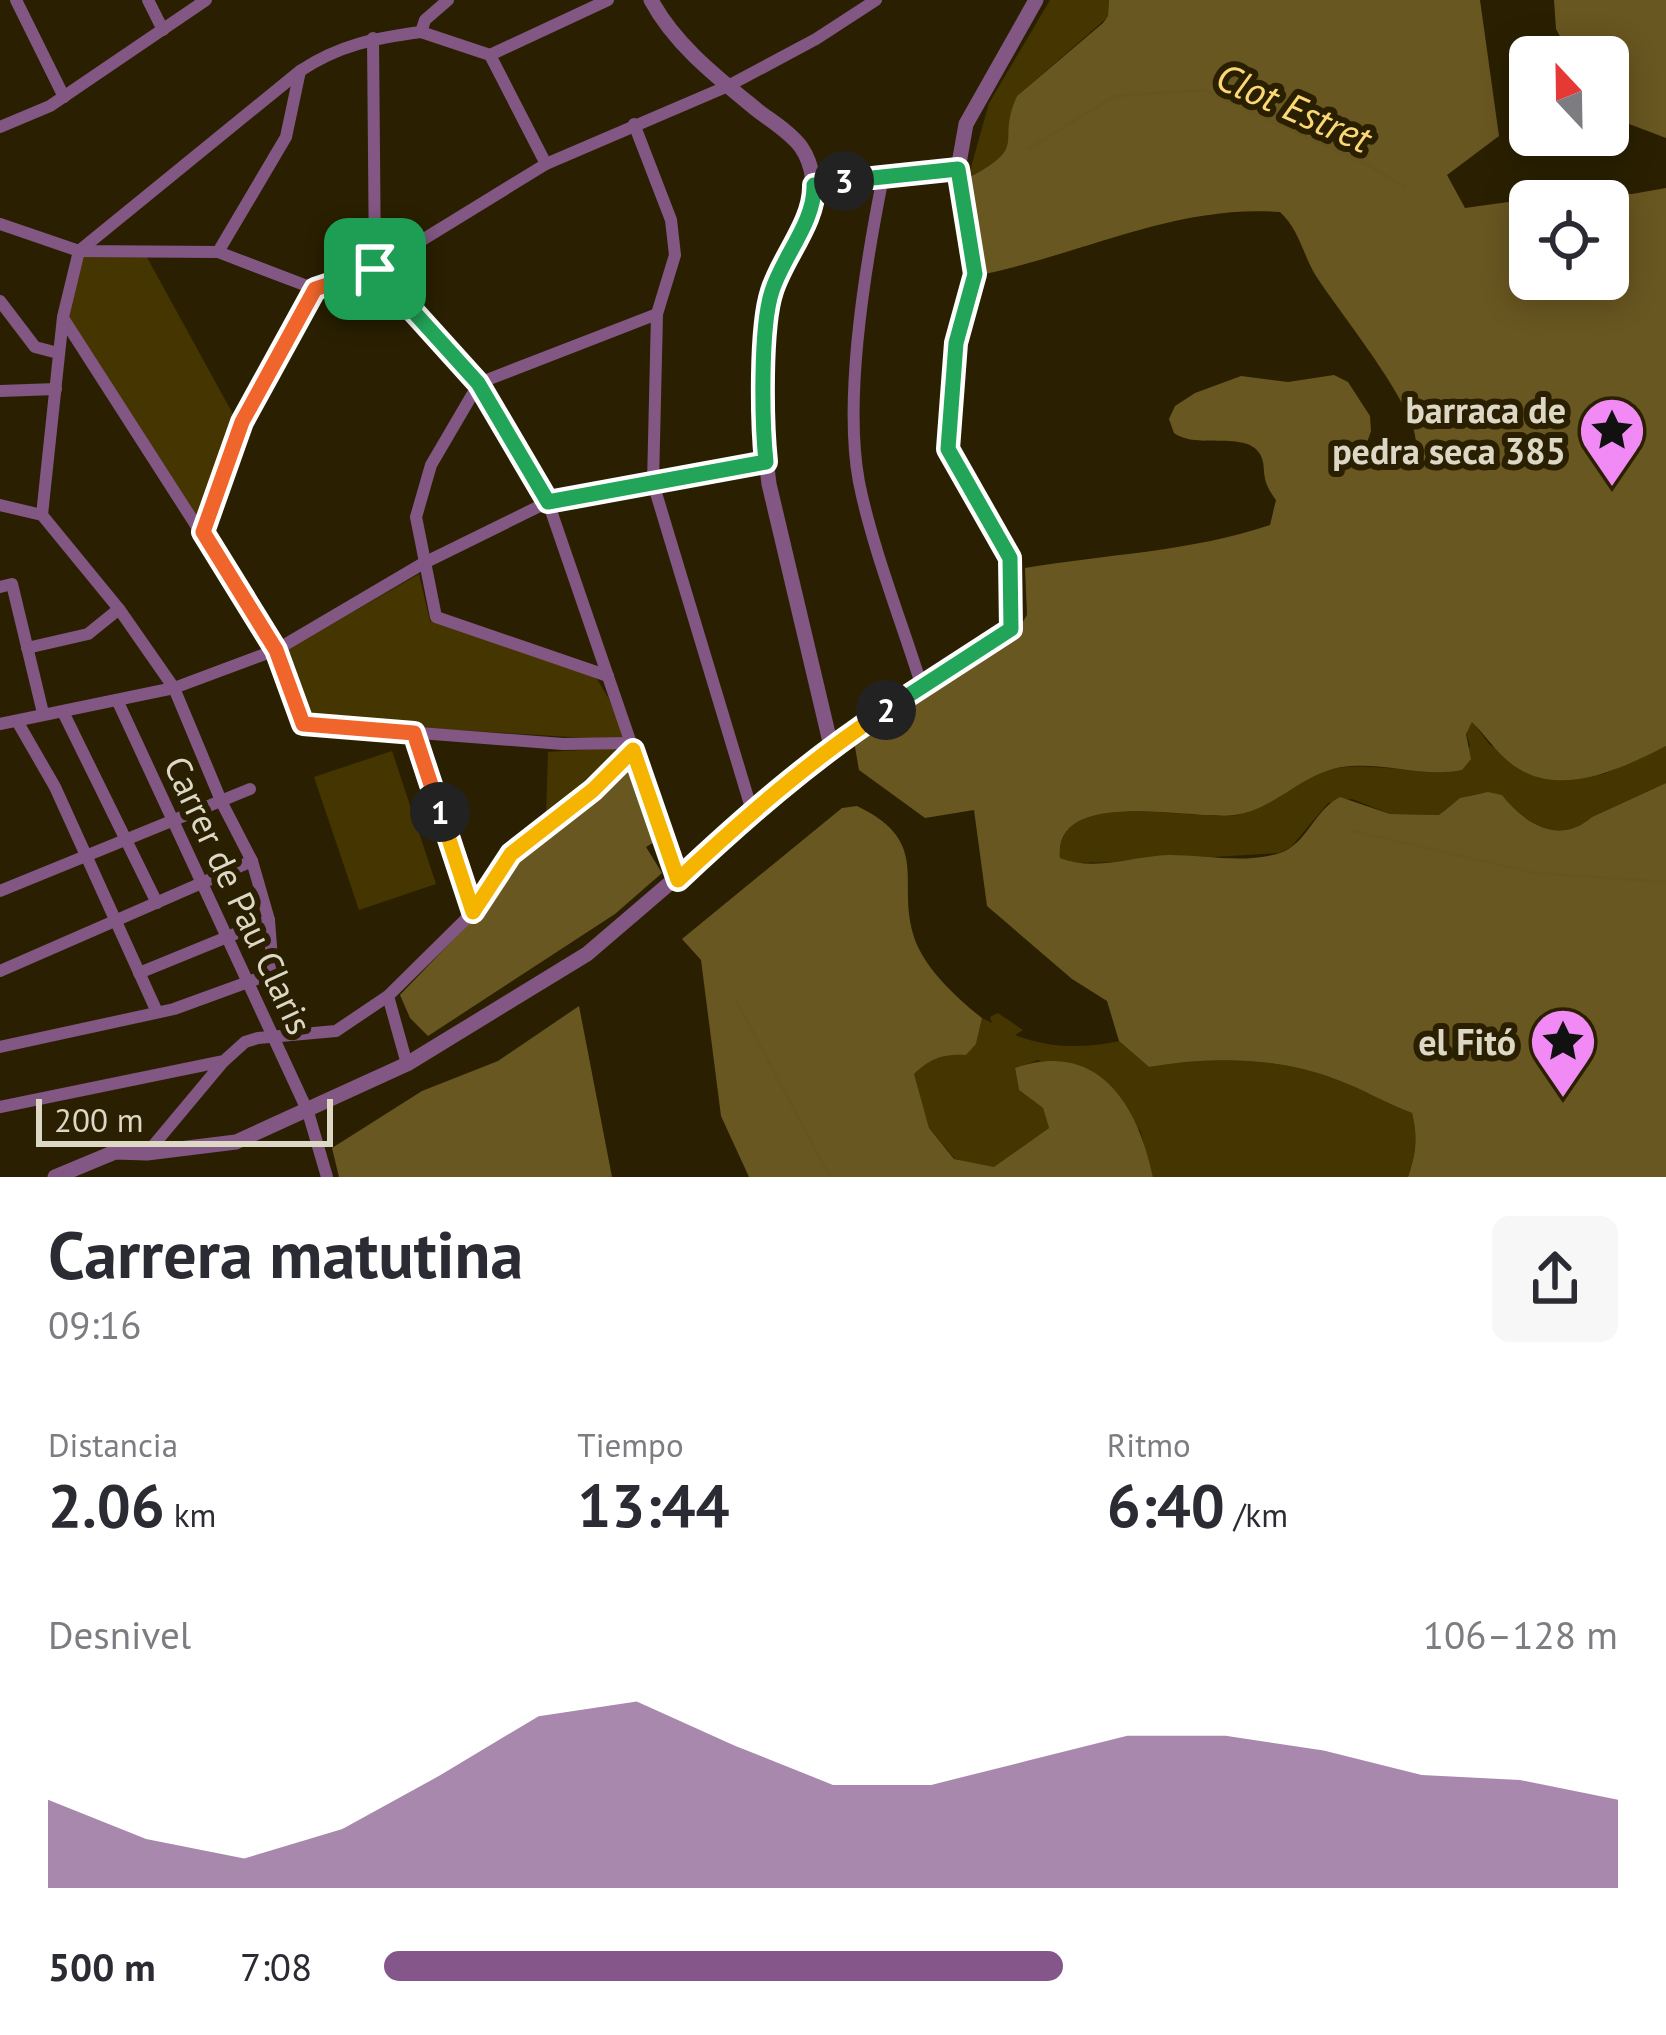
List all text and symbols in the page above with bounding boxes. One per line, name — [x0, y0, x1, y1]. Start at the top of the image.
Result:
north arrow — [1509, 36, 1629, 156]
map controls — [1509, 36, 1629, 300]
water label: Clot Estret — [1208, 50, 1381, 164]
pin: 3 — [814, 151, 874, 211]
text: 3 — [835, 159, 853, 202]
button: locate — [1509, 180, 1629, 300]
pin — [324, 218, 426, 320]
icon: arrive — [342, 236, 408, 302]
place label: barraca de pedra seca 385 — [1332, 386, 1566, 474]
place icon: barraca de pedra seca 385 — [1577, 395, 1647, 489]
pin: 2 — [856, 680, 916, 740]
text: 2 — [877, 688, 895, 731]
street label: Carrer de Pau Claris — [154, 748, 324, 1042]
pin: 1 — [410, 782, 470, 842]
text: 1 — [431, 790, 449, 833]
place icon: el Fitó — [1528, 1006, 1598, 1100]
place label: el Fitó — [1418, 1018, 1516, 1065]
scale bar — [36, 1093, 333, 1146]
text: 200 m — [54, 1098, 144, 1141]
text: Carrera matutina — [48, 1211, 523, 1296]
button: share — [1492, 1216, 1618, 1342]
text: 09:16 — [48, 1299, 142, 1350]
text: Distancia — [48, 1423, 178, 1466]
text: Tiempo — [577, 1423, 684, 1466]
text: Ritmo — [1107, 1423, 1191, 1466]
text: 2.06 — [48, 1466, 165, 1544]
text: 13:44 — [577, 1466, 730, 1544]
text: 6:40 — [1107, 1466, 1225, 1544]
text: km — [165, 1493, 216, 1536]
text: /km — [1225, 1493, 1288, 1536]
text: Desnivel — [48, 1609, 191, 1660]
text: 106–128 m — [1423, 1609, 1618, 1660]
text: 500 m — [48, 1941, 156, 1992]
text: 7:08 — [240, 1941, 312, 1992]

